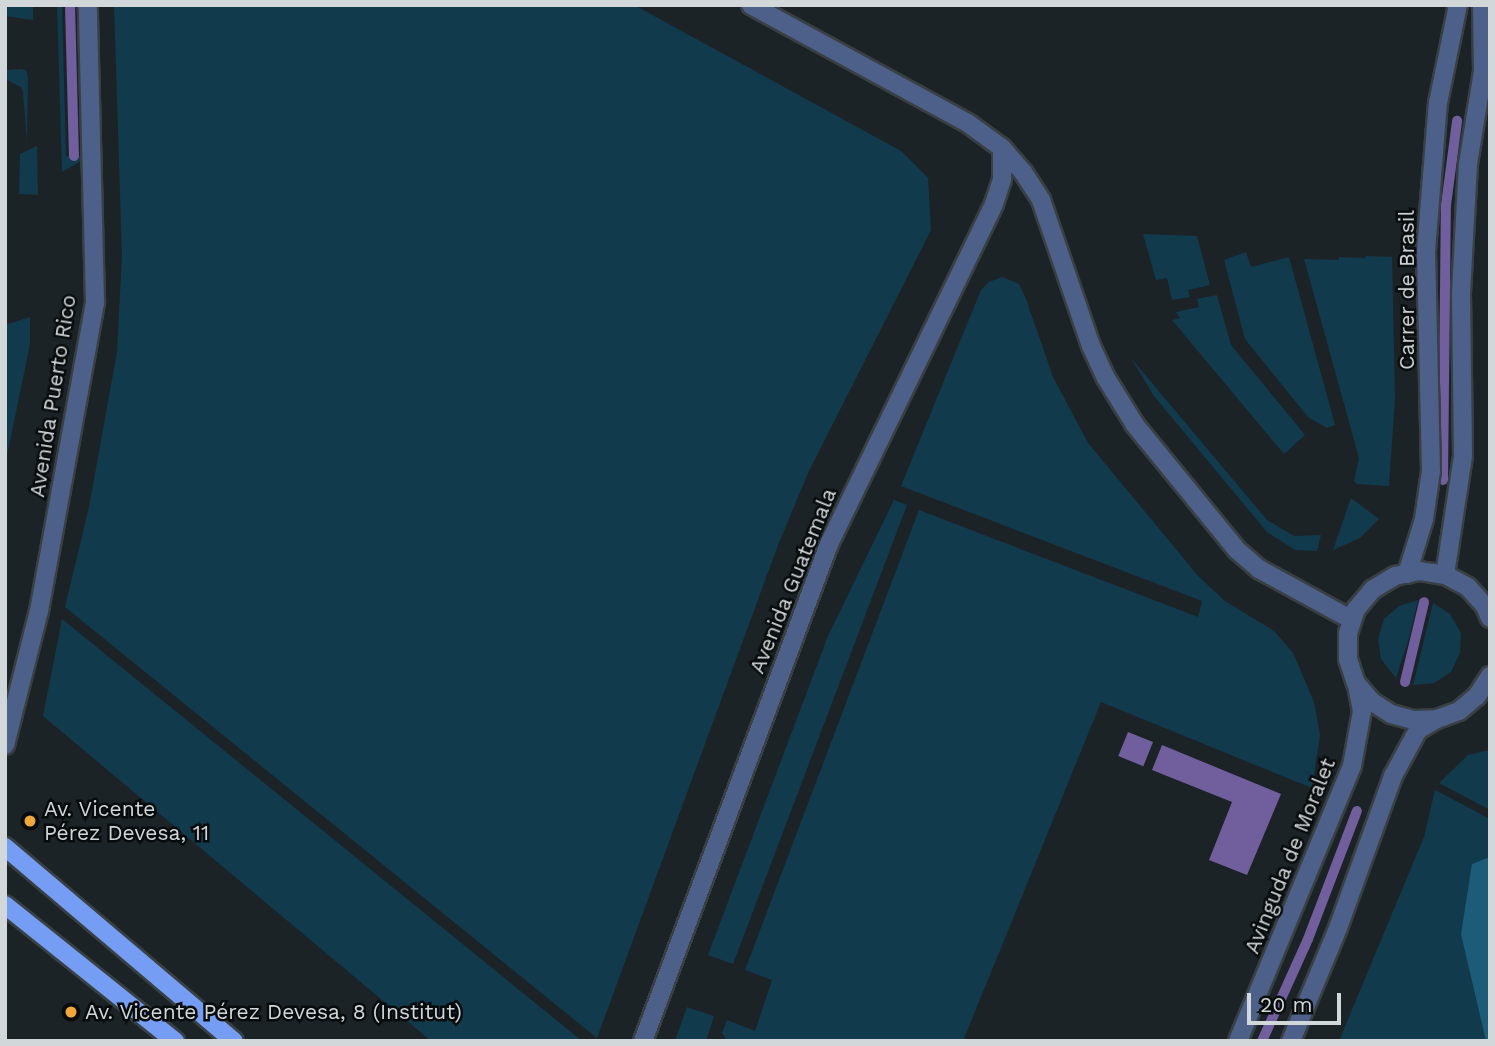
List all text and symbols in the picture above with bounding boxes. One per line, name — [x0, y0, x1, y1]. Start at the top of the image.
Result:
street label: Carrer de Brasil — [1394, 210, 1420, 370]
street label: Avenida Puerto Rico — [25, 293, 81, 499]
street label: Avenida Guatemala — [744, 485, 842, 677]
street label: Avinguda de Moralet — [1239, 754, 1341, 958]
place label: Av. Vicente Pérez Devesa, 11 — [44, 796, 210, 846]
marker: Av. Vicente Pérez Devesa, 11 — [22, 813, 38, 829]
scale bar — [1250, 979, 1344, 1023]
text: 20 m — [1260, 992, 1312, 1017]
place label: Av. Vicente Pérez Devesa, 8 (Institut) — [85, 999, 463, 1025]
marker: Av. Vicente Pérez Devesa, 8 (Institut) — [63, 1004, 79, 1020]

